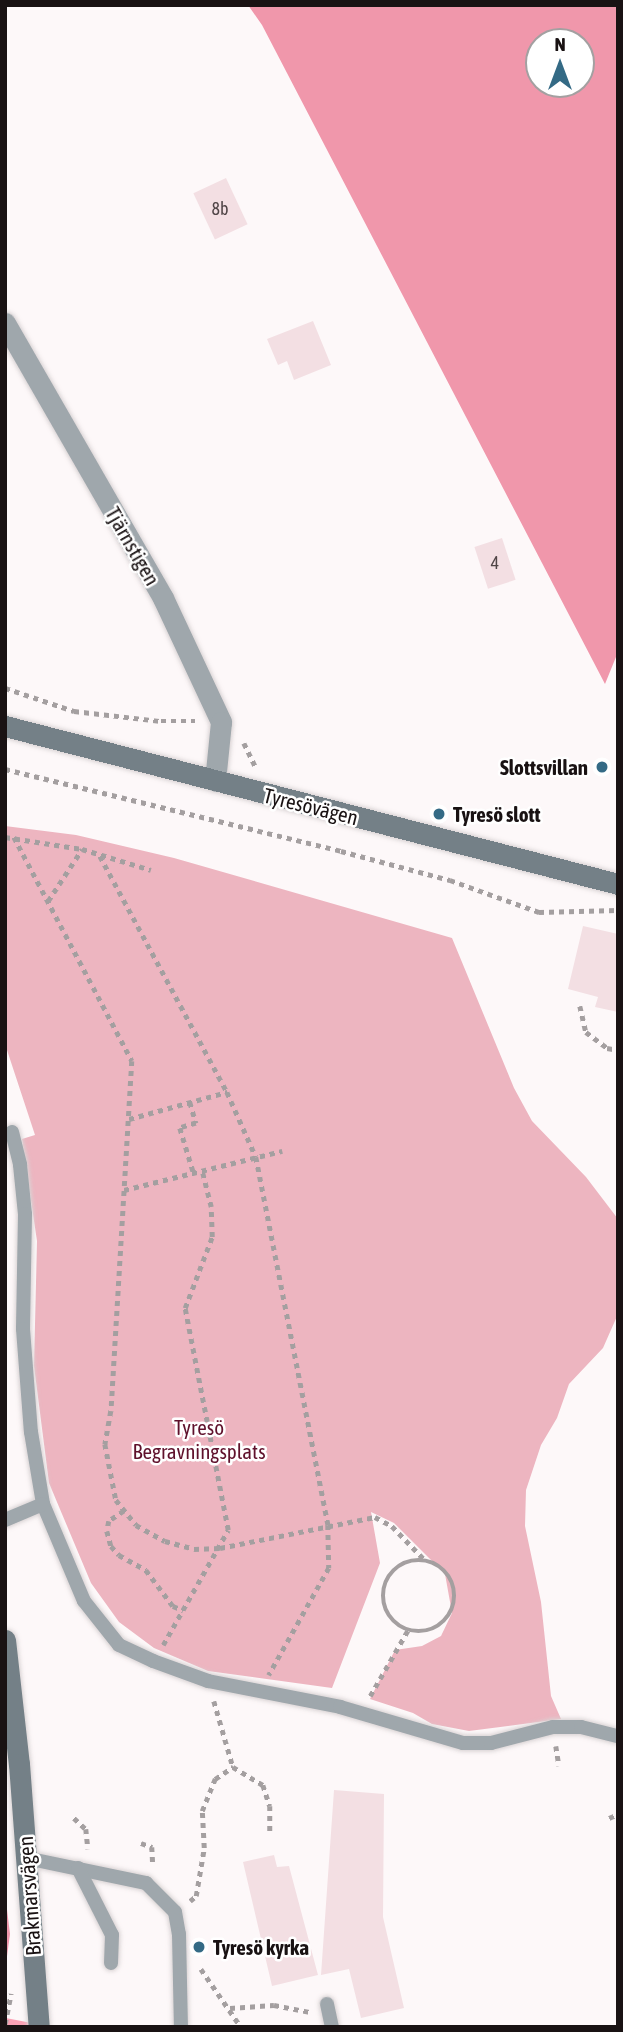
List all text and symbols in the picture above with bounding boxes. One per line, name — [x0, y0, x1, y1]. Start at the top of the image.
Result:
north arrow — [525, 28, 595, 98]
text: N — [554, 33, 566, 55]
house number: 8b — [212, 198, 228, 220]
street label: Tjärnstigen — [100, 502, 166, 590]
house number: 4 — [491, 552, 499, 574]
place label: Slottsvillan — [500, 754, 588, 780]
marker: Slottsvillan — [594, 759, 610, 775]
street label: Tyresövägen — [261, 782, 361, 830]
place label: Tyresö slott — [453, 801, 541, 827]
marker: Tyresö slott — [431, 806, 447, 822]
park label: Tyresö Begravningsplats — [132, 1414, 266, 1464]
street label: Brakmarsvägen — [12, 1835, 46, 1957]
place label: Tyresö kyrka — [213, 1934, 309, 1960]
marker: Tyresö kyrka — [191, 1939, 207, 1955]

